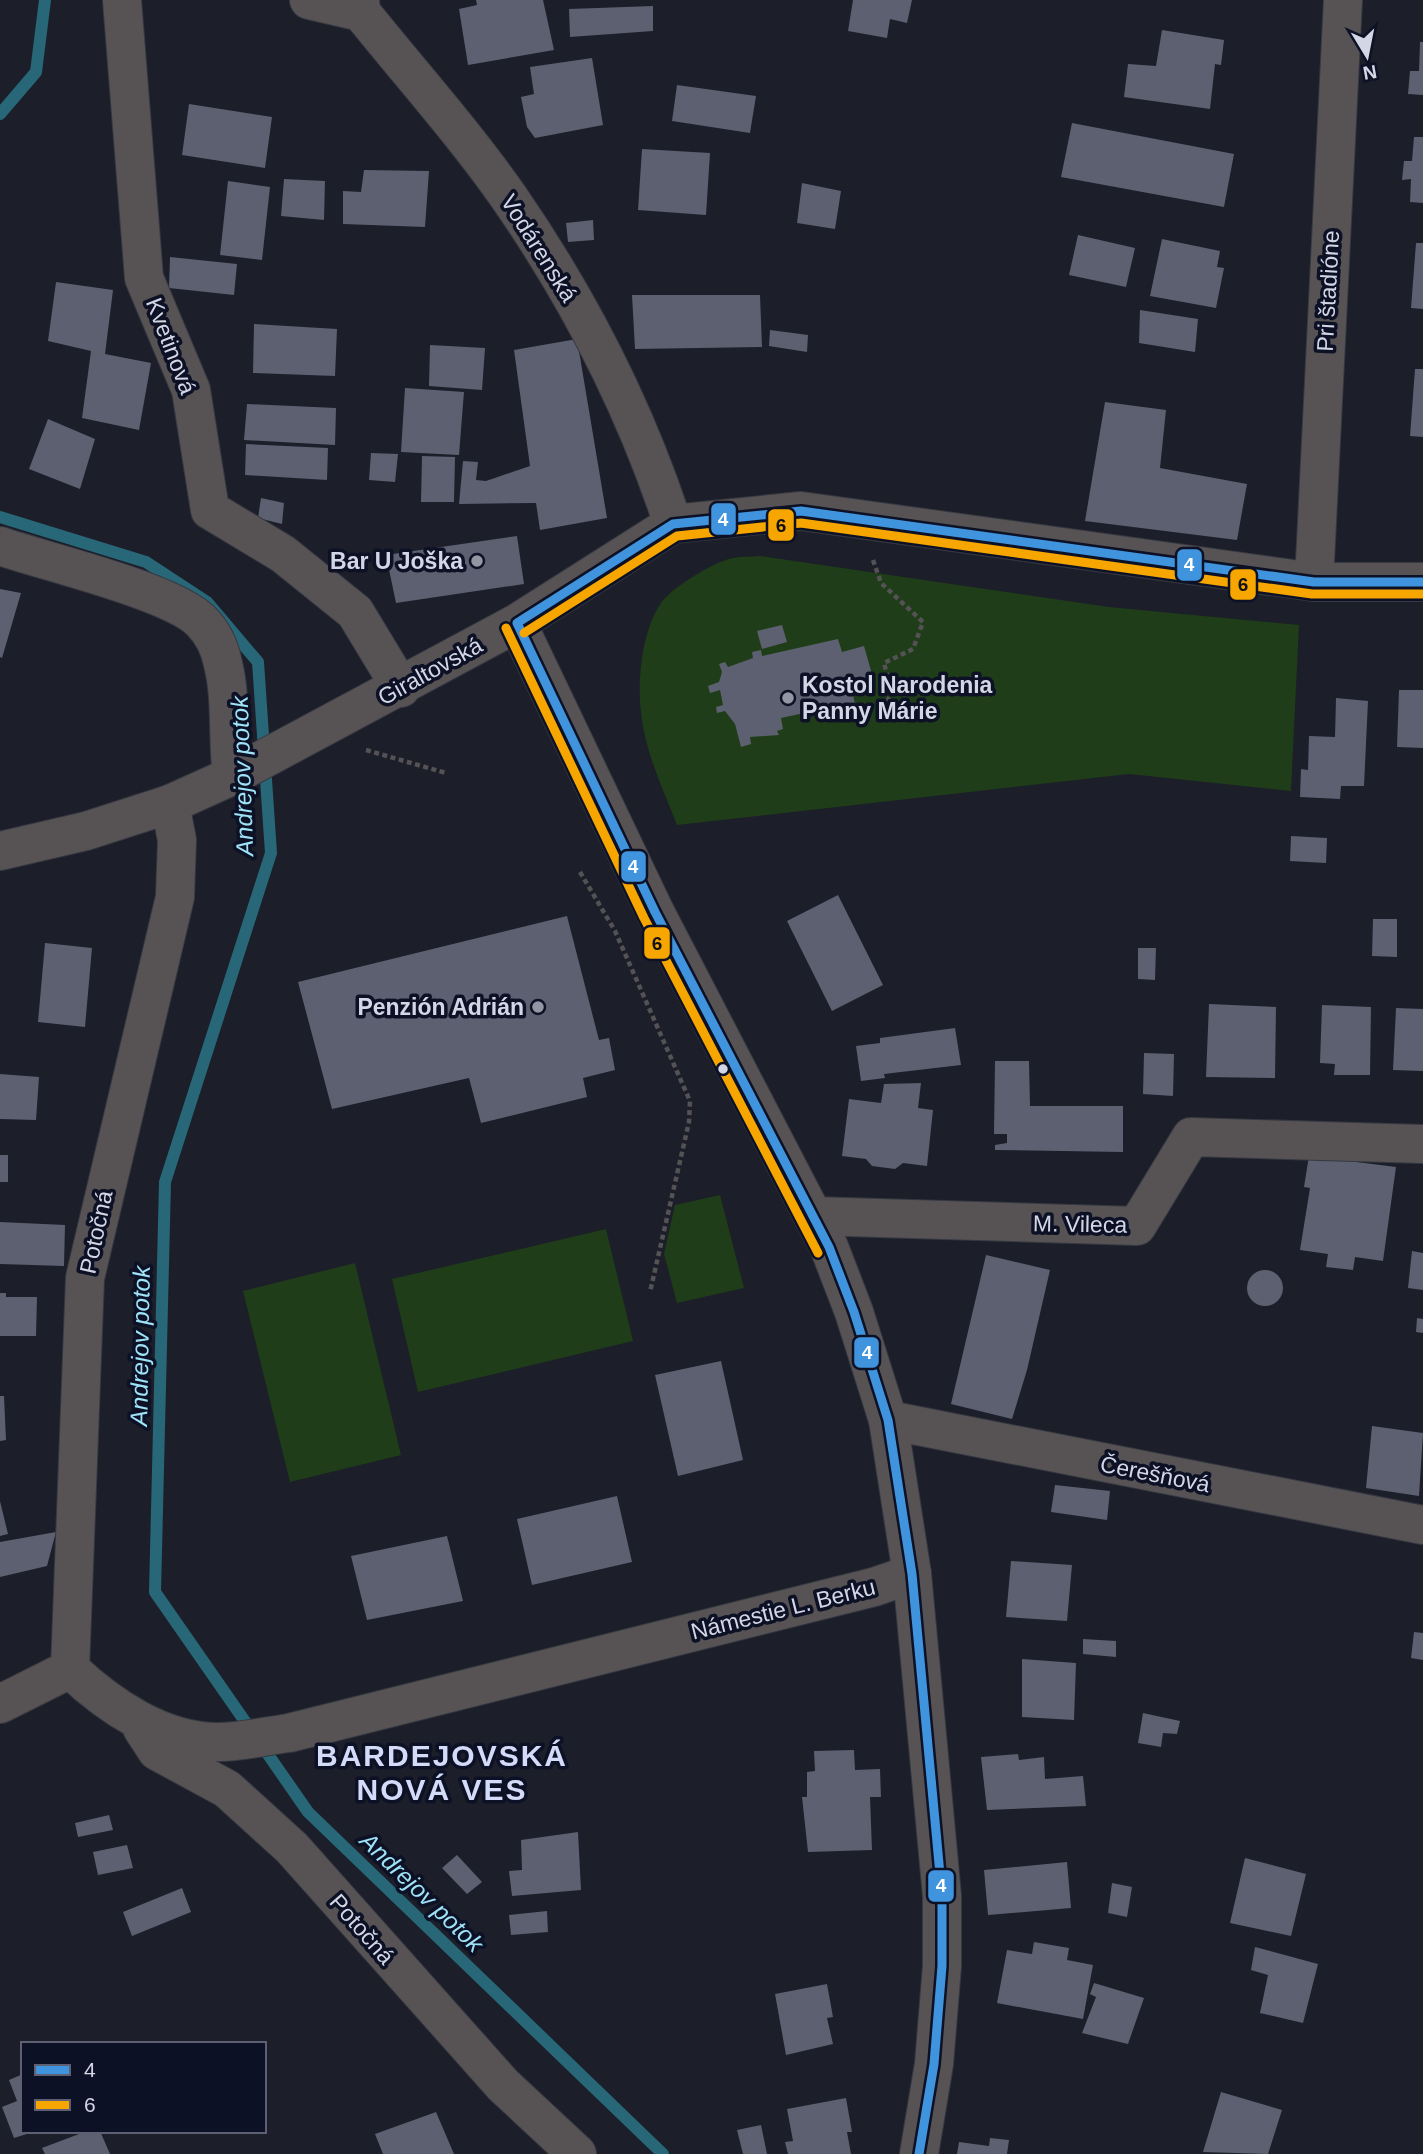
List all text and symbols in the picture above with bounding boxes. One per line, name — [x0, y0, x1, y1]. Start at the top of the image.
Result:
north arrow — [1332, 21, 1402, 91]
text: N — [1361, 61, 1378, 84]
street label: Vodárenská — [496, 190, 582, 307]
street label: Pri štadióne — [1312, 230, 1344, 352]
street label: Kvetinová — [141, 294, 201, 398]
line badge: 4 — [710, 502, 737, 536]
line badge: 6 — [767, 508, 795, 542]
text: 4 — [718, 509, 729, 530]
text: 6 — [776, 515, 786, 536]
place label: Bar U Joška — [330, 548, 463, 574]
line badge: 4 — [1176, 548, 1203, 582]
marker: Bar U Joška — [469, 553, 485, 569]
text: 4 — [1184, 554, 1195, 575]
line badge: 6 — [1229, 568, 1257, 601]
text: 6 — [1238, 574, 1248, 595]
street label: Giraltovská — [373, 632, 487, 710]
place label: Kostol Narodenia Panny Márie — [802, 672, 993, 724]
marker: Kostol Narodenia Panny Márie — [780, 690, 796, 706]
water label: Andrejov potok — [226, 694, 258, 858]
line badge: 4 — [620, 850, 647, 883]
text: 4 — [628, 856, 639, 877]
line badge: 6 — [643, 926, 671, 960]
text: 6 — [652, 933, 662, 954]
place label: Penzión Adrián — [357, 994, 524, 1020]
marker: Penzión Adrián — [530, 999, 546, 1015]
unlabelled marker — [716, 1062, 730, 1076]
street label: Potočná — [75, 1188, 118, 1276]
street label: M. Vileca — [1033, 1210, 1128, 1238]
water label: Andrejov potok — [125, 1264, 155, 1428]
line badge: 4 — [853, 1336, 880, 1369]
text: 4 — [862, 1342, 873, 1363]
street label: Čerešňová — [1098, 1450, 1212, 1497]
street label: Námestie L. Berku — [688, 1573, 878, 1645]
district label: BARDEJOVSKÁ NOVÁ VES — [316, 1739, 568, 1806]
water label: Andrejov potok — [354, 1825, 490, 1959]
line badge: 4 — [927, 1869, 955, 1903]
text: 4 — [936, 1875, 947, 1896]
street label: Potočná — [325, 1889, 400, 1970]
legend — [21, 2042, 266, 2133]
text: 4 — [84, 2058, 96, 2081]
text: 6 — [84, 2093, 96, 2116]

